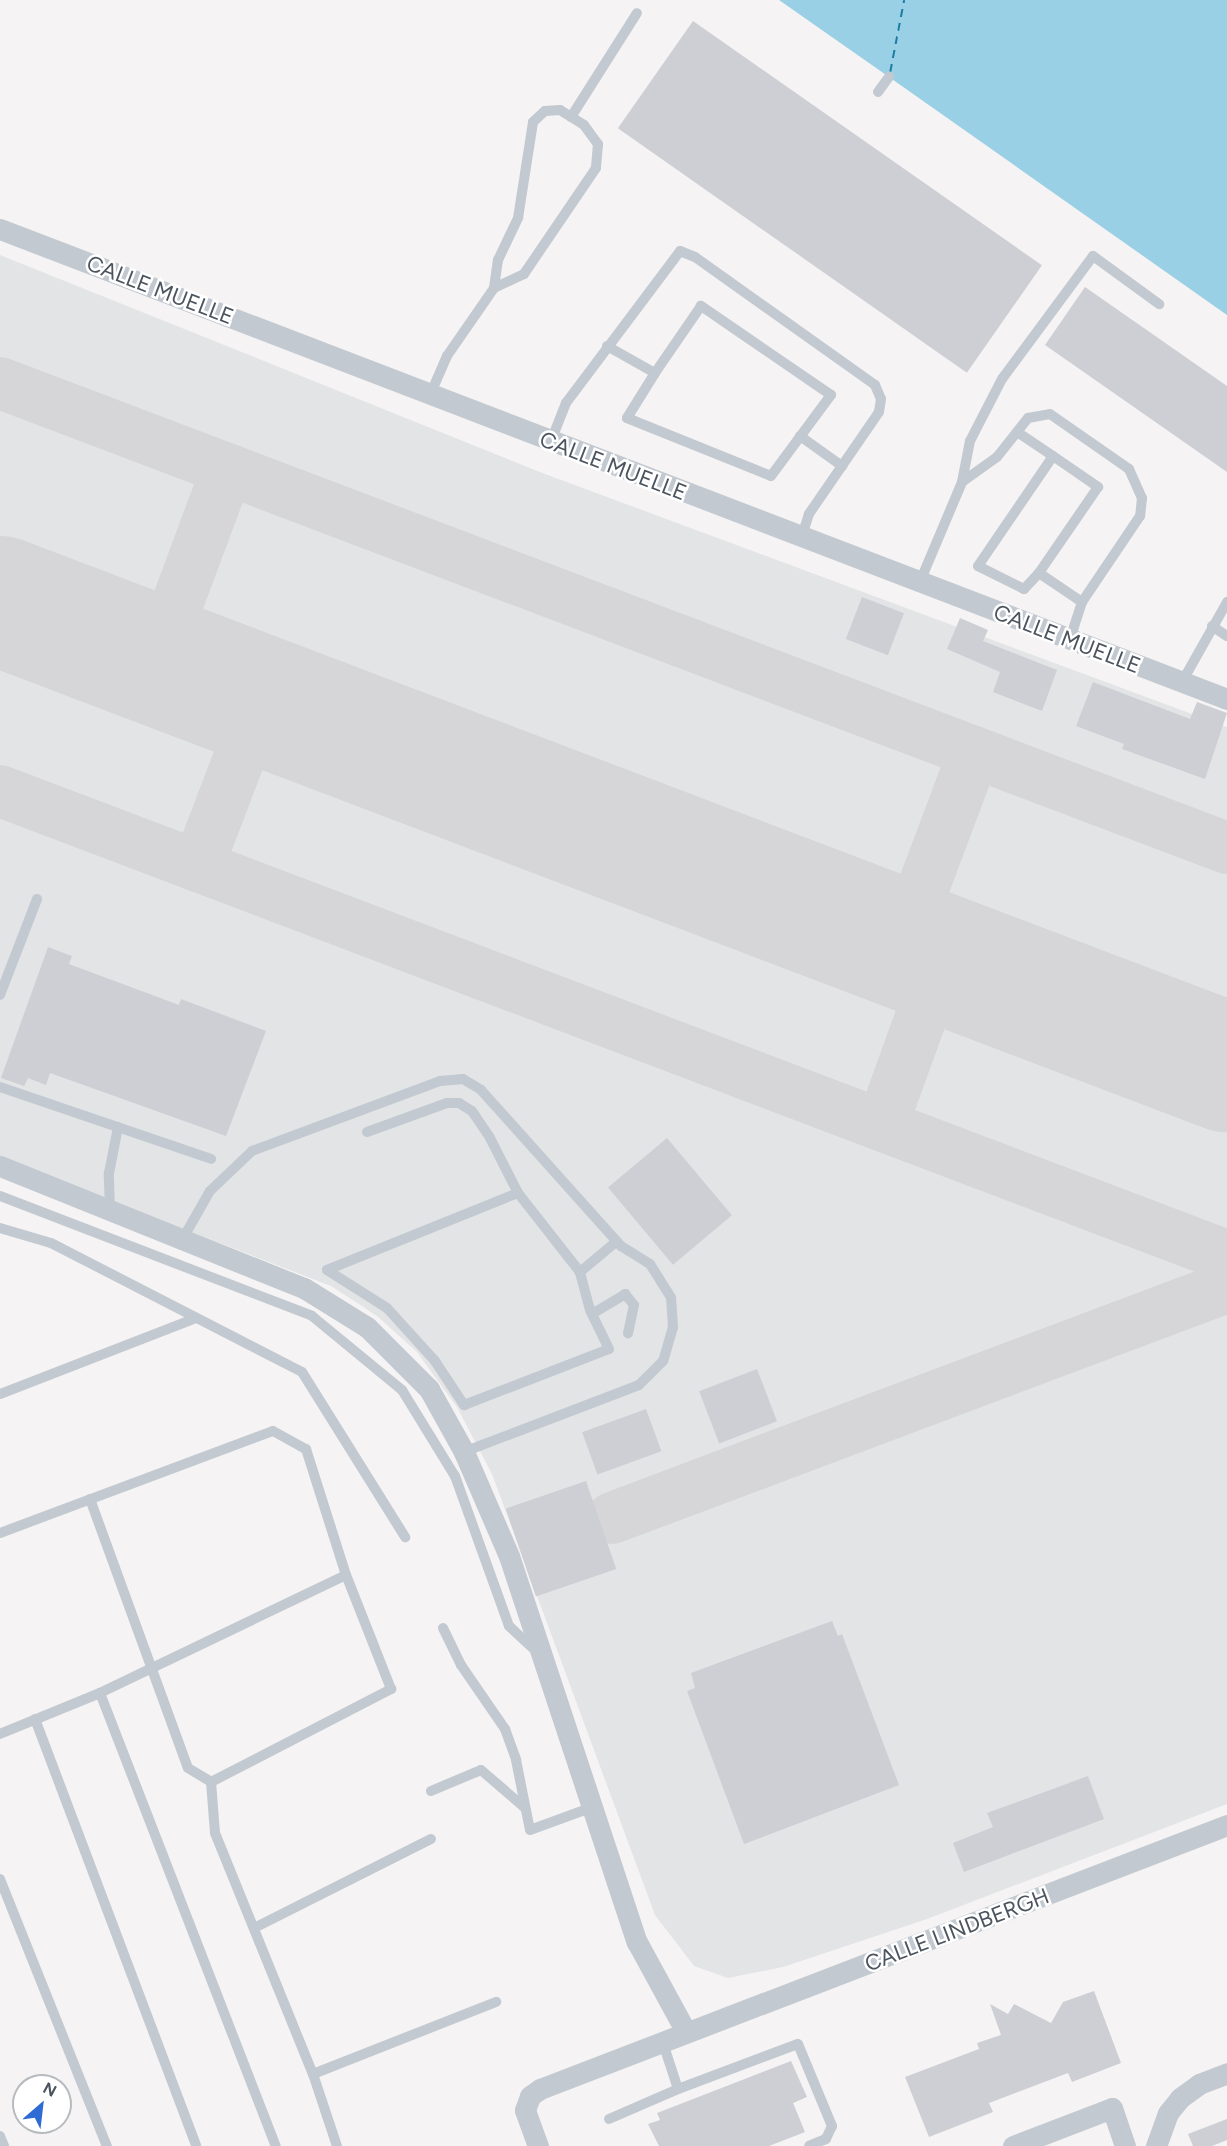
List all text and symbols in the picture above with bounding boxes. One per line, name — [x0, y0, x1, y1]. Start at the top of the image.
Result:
street label: CALLE MUELLE — [83, 250, 237, 330]
street label: CALLE MUELLE — [536, 426, 690, 506]
street label: CALLE MUELLE — [990, 599, 1144, 679]
street label: CALLE LINDBERGH — [861, 1883, 1053, 1977]
north arrow — [12, 2074, 72, 2134]
text: N — [40, 2078, 60, 2101]

